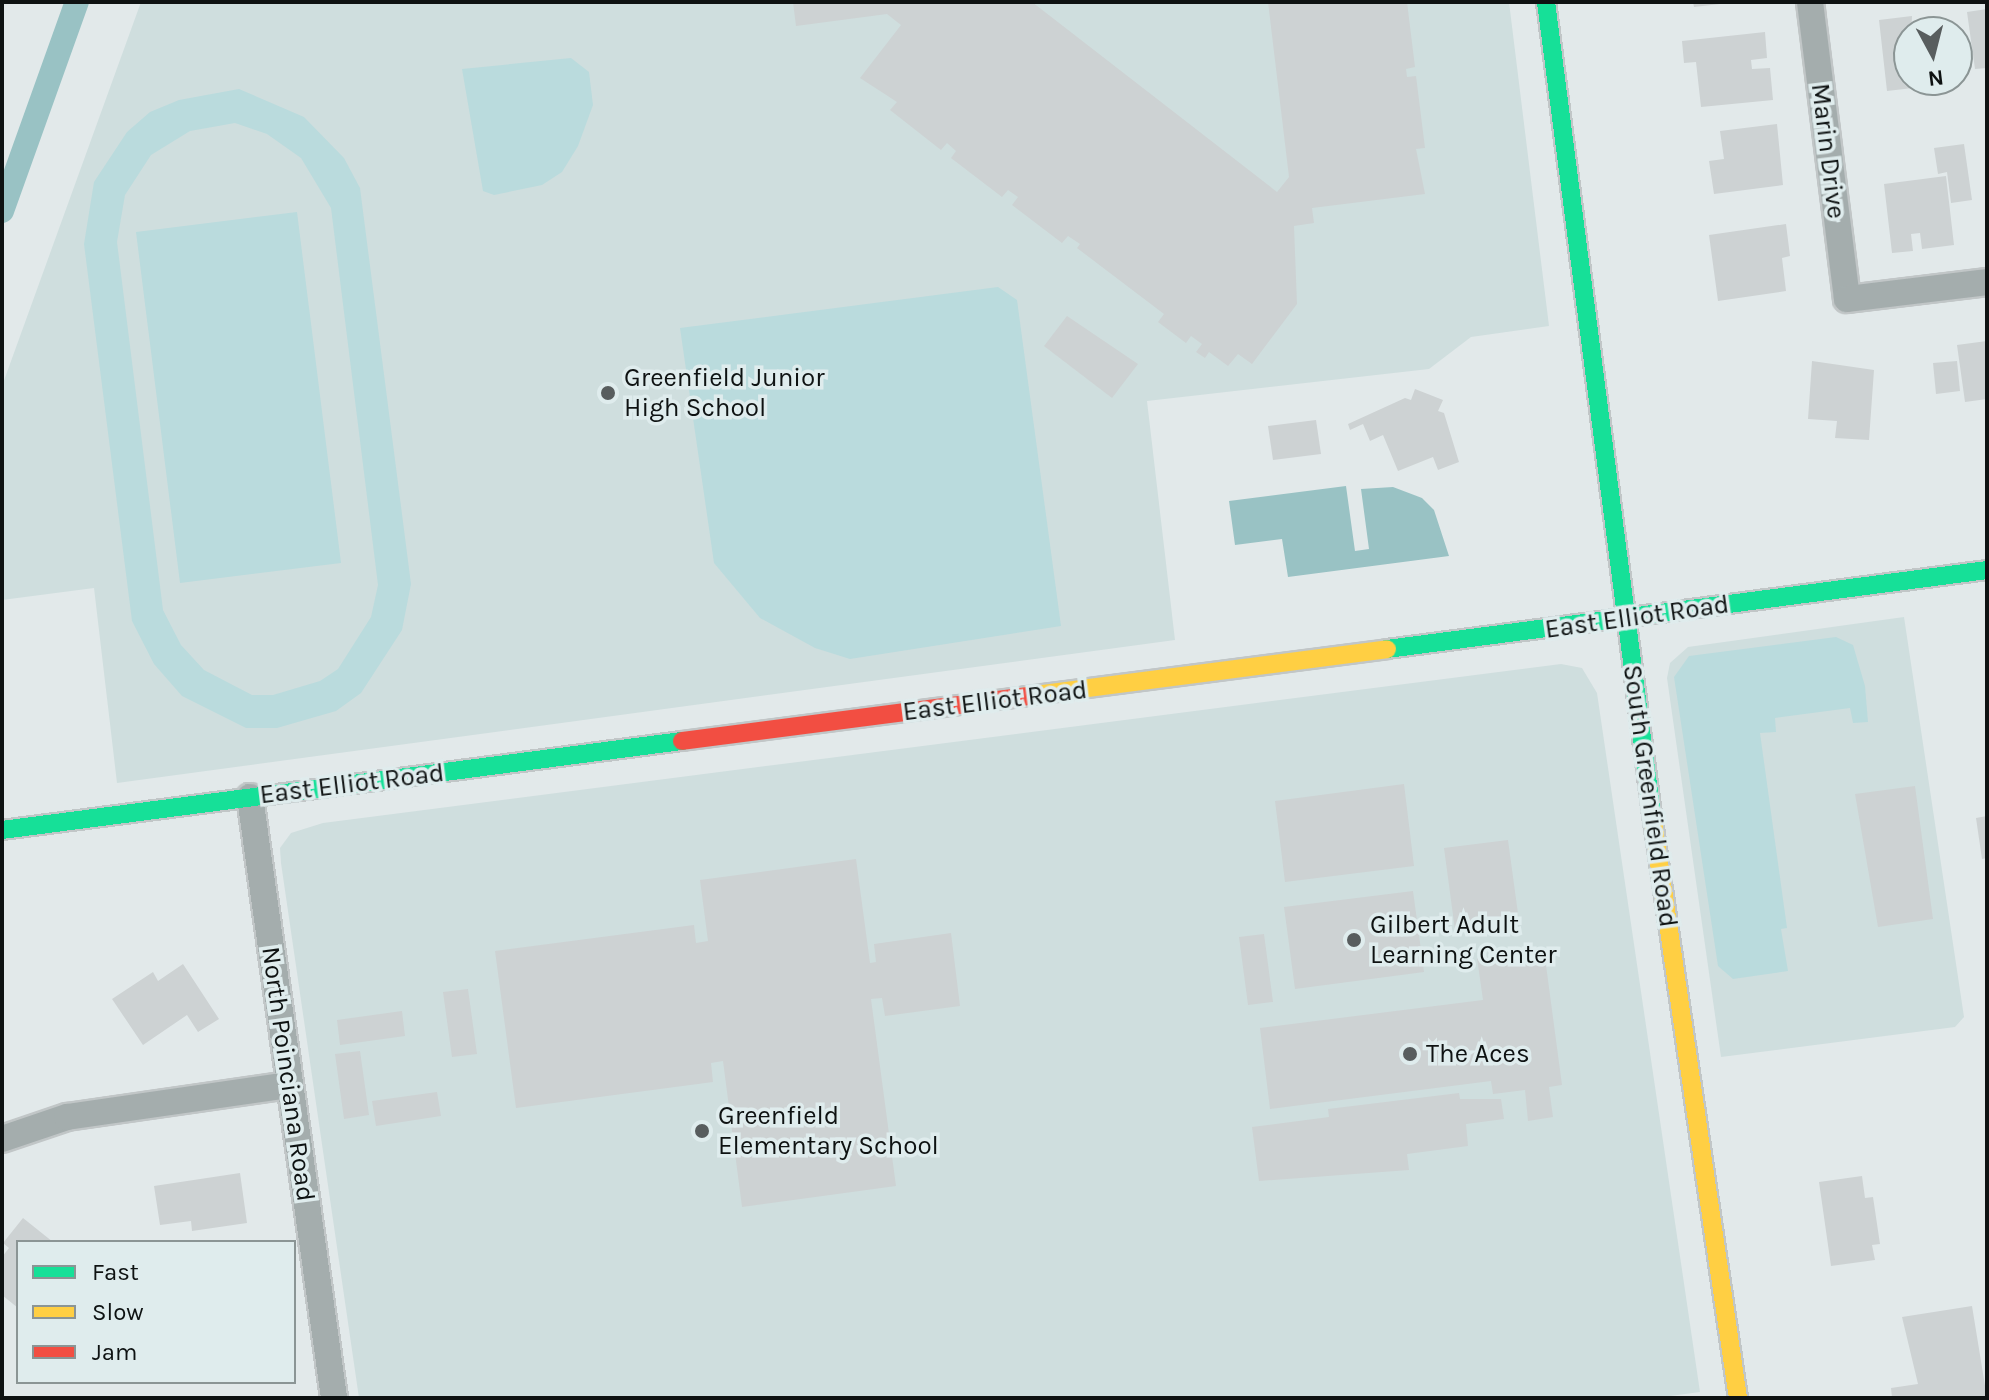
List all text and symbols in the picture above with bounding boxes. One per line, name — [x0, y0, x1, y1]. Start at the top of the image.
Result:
north arrow — [1893, 16, 1973, 96]
text: N — [1926, 64, 1945, 92]
street label: Marin Drive — [1804, 82, 1852, 220]
place label: Greenfield Junior High School — [624, 362, 825, 424]
marker: Greenfield Junior High School — [599, 384, 617, 402]
street label: East Elliot Road — [1543, 589, 1731, 645]
street label: South Greenfield Road — [1616, 663, 1684, 929]
street label: East Elliot Road — [901, 674, 1089, 728]
street label: East Elliot Road — [258, 757, 446, 811]
place label: Gilbert Adult Learning Center — [1370, 909, 1557, 970]
marker: Gilbert Adult Learning Center — [1345, 931, 1363, 949]
street label: North Poinciana Road — [255, 945, 321, 1203]
place label: The Aces — [1426, 1038, 1530, 1070]
marker: The Aces — [1401, 1045, 1419, 1063]
place label: Greenfield Elementary School — [718, 1100, 939, 1162]
marker: Greenfield Elementary School — [693, 1122, 711, 1140]
legend — [16, 1240, 296, 1384]
text: Fast — [92, 1258, 139, 1286]
text: Slow — [92, 1298, 144, 1326]
text: Jam — [92, 1338, 137, 1366]

